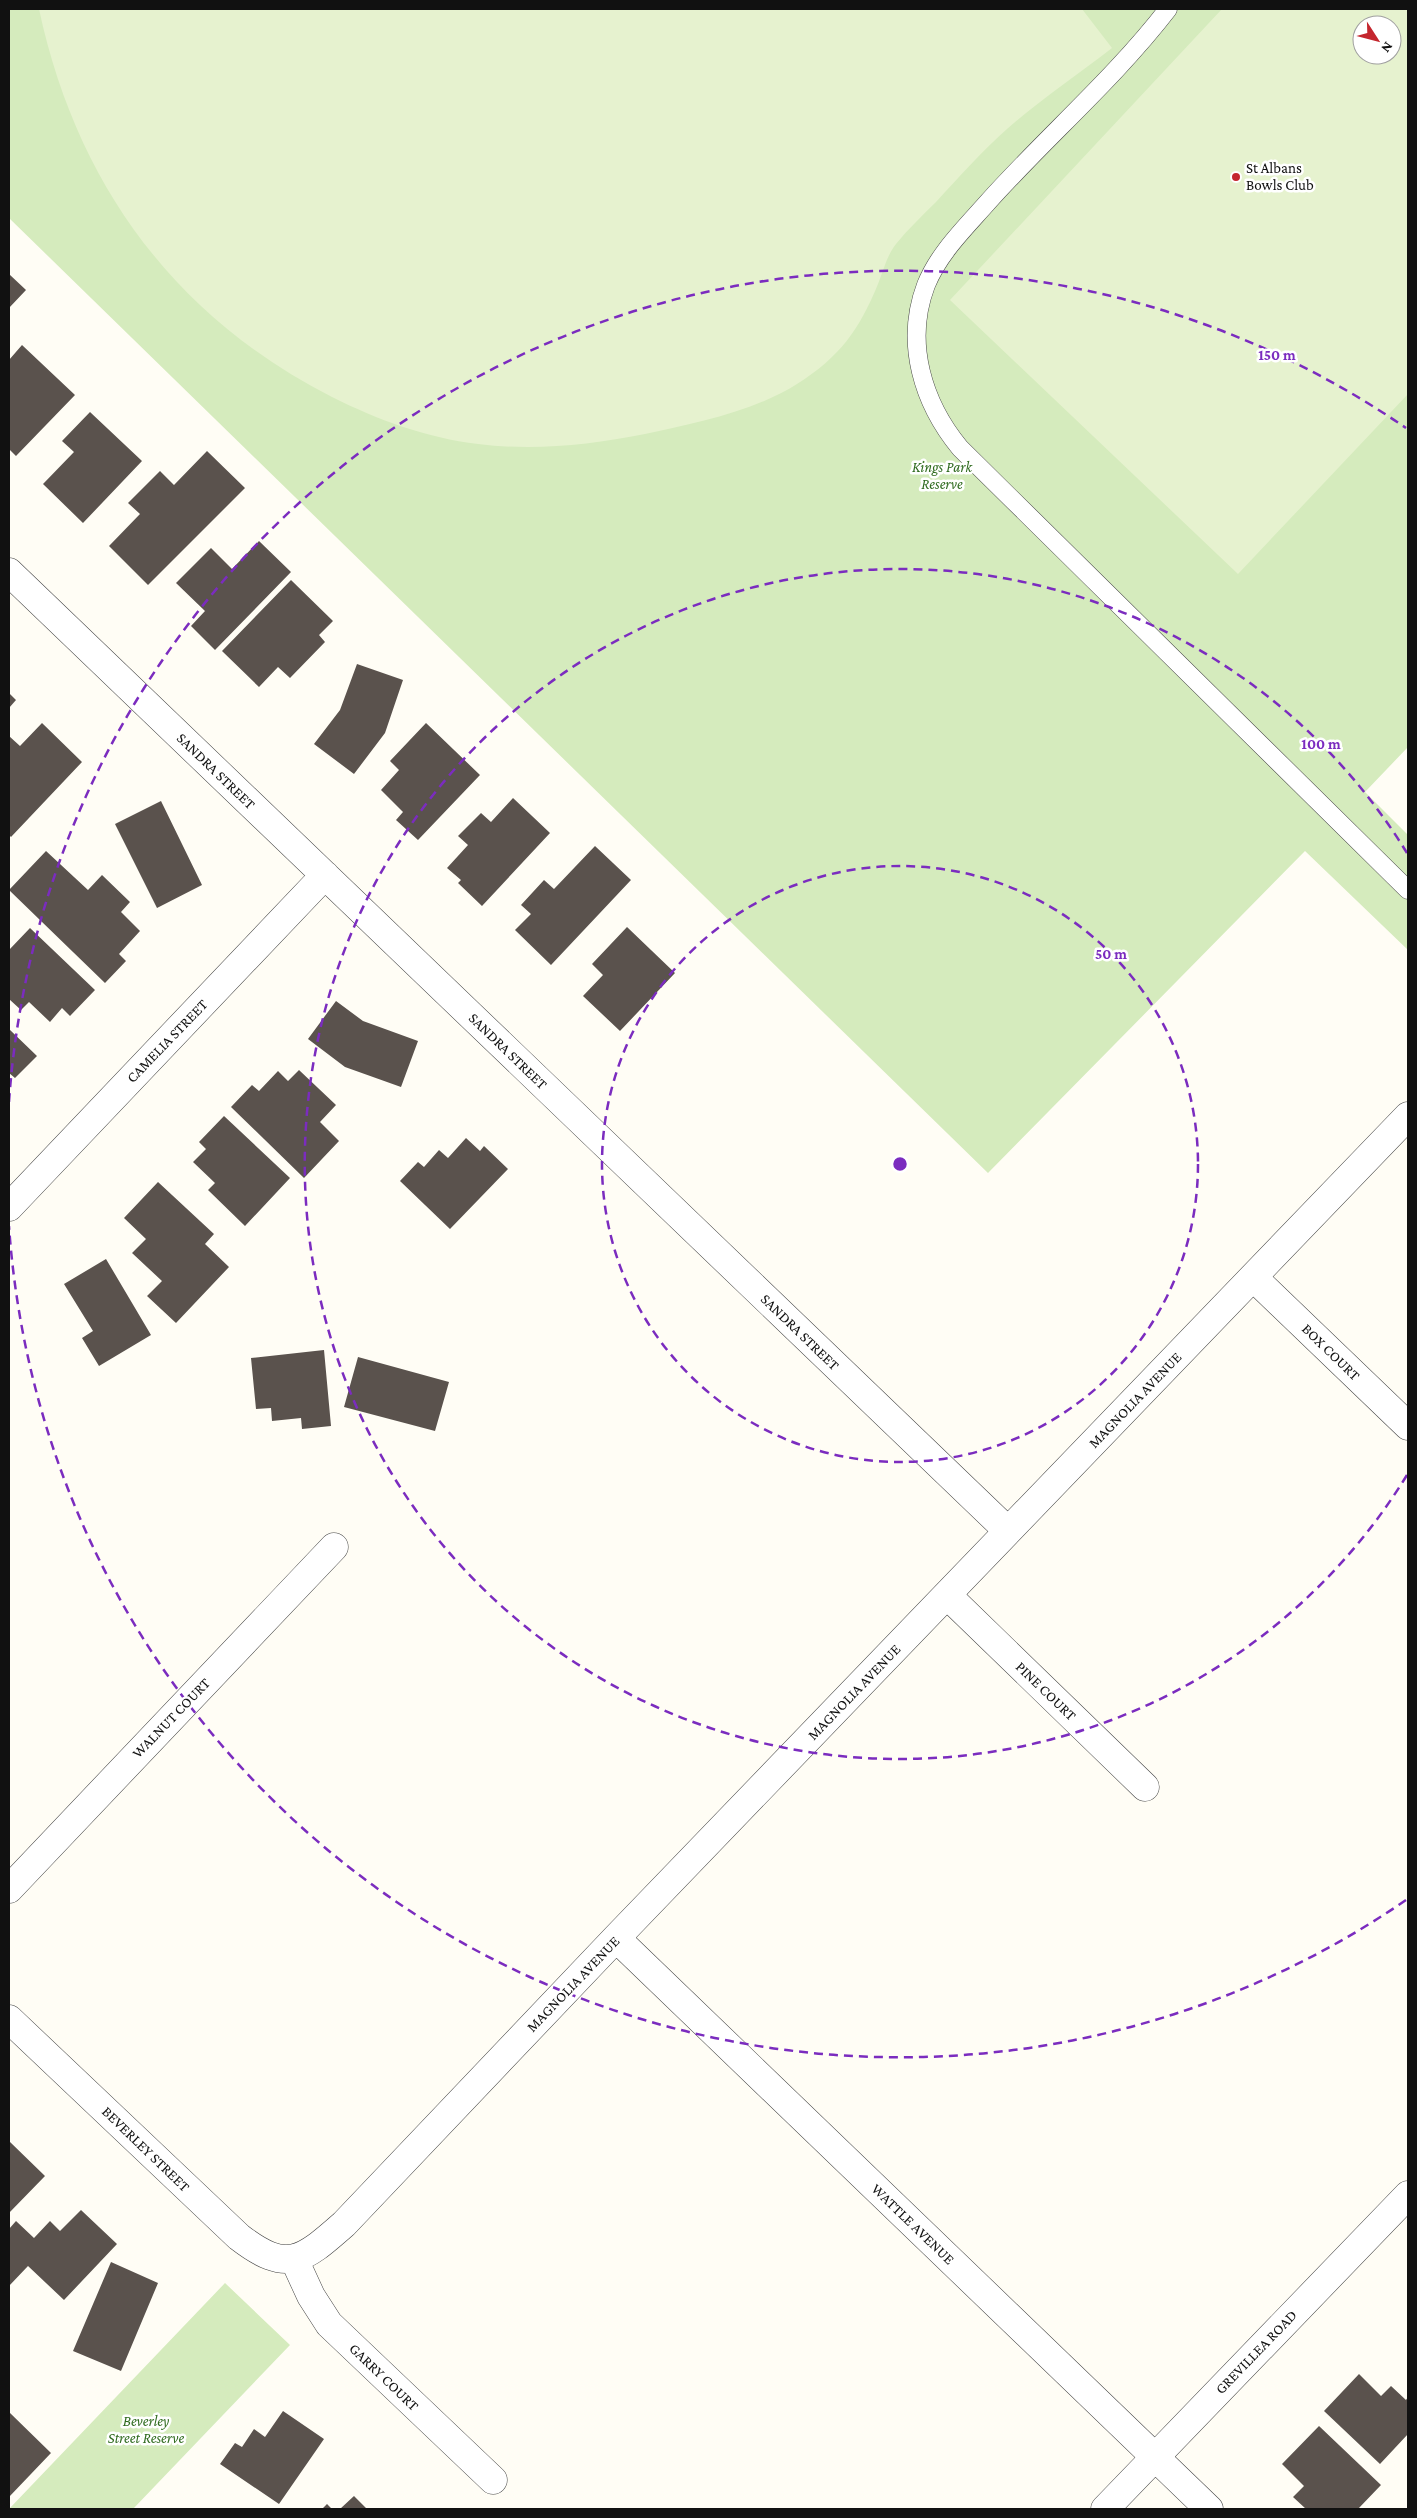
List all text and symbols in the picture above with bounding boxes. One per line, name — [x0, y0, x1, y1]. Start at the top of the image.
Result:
north arrow — [1352, 15, 1402, 65]
text: N — [1378, 39, 1397, 57]
place label: St Albans Bowls Club — [1246, 160, 1314, 193]
marker: St Albans Bowls Club — [1230, 171, 1242, 183]
text: 150 m — [1258, 347, 1296, 363]
park label: Kings Park Reserve — [912, 459, 973, 492]
street label: SANDRA STREET — [174, 730, 258, 812]
text: 100 m — [1301, 736, 1341, 752]
text: 50 m — [1095, 946, 1127, 962]
street label: CAMELIA STREET — [123, 996, 211, 1086]
street label: SANDRA STREET — [466, 1010, 550, 1092]
centre of rings — [891, 1155, 909, 1173]
street label: SANDRA STREET — [758, 1291, 842, 1373]
street label: BOX COURT — [1299, 1321, 1363, 1383]
street label: MAGNOLIA AVENUE — [1085, 1349, 1185, 1451]
street label: MAGNOLIA AVENUE — [804, 1641, 904, 1743]
street label: PINE COURT — [1013, 1658, 1079, 1724]
street label: WALNUT COURT — [129, 1675, 213, 1761]
street label: MAGNOLIA AVENUE — [523, 1933, 623, 2035]
street label: BEVERLEY STREET — [99, 2103, 193, 2195]
street label: WATTLE AVENUE — [868, 2180, 958, 2268]
street label: GREVILLEA ROAD — [1212, 2307, 1300, 2397]
street label: GARRY COURT — [346, 2340, 422, 2414]
park label: Beverley Street Reserve — [108, 2413, 185, 2446]

